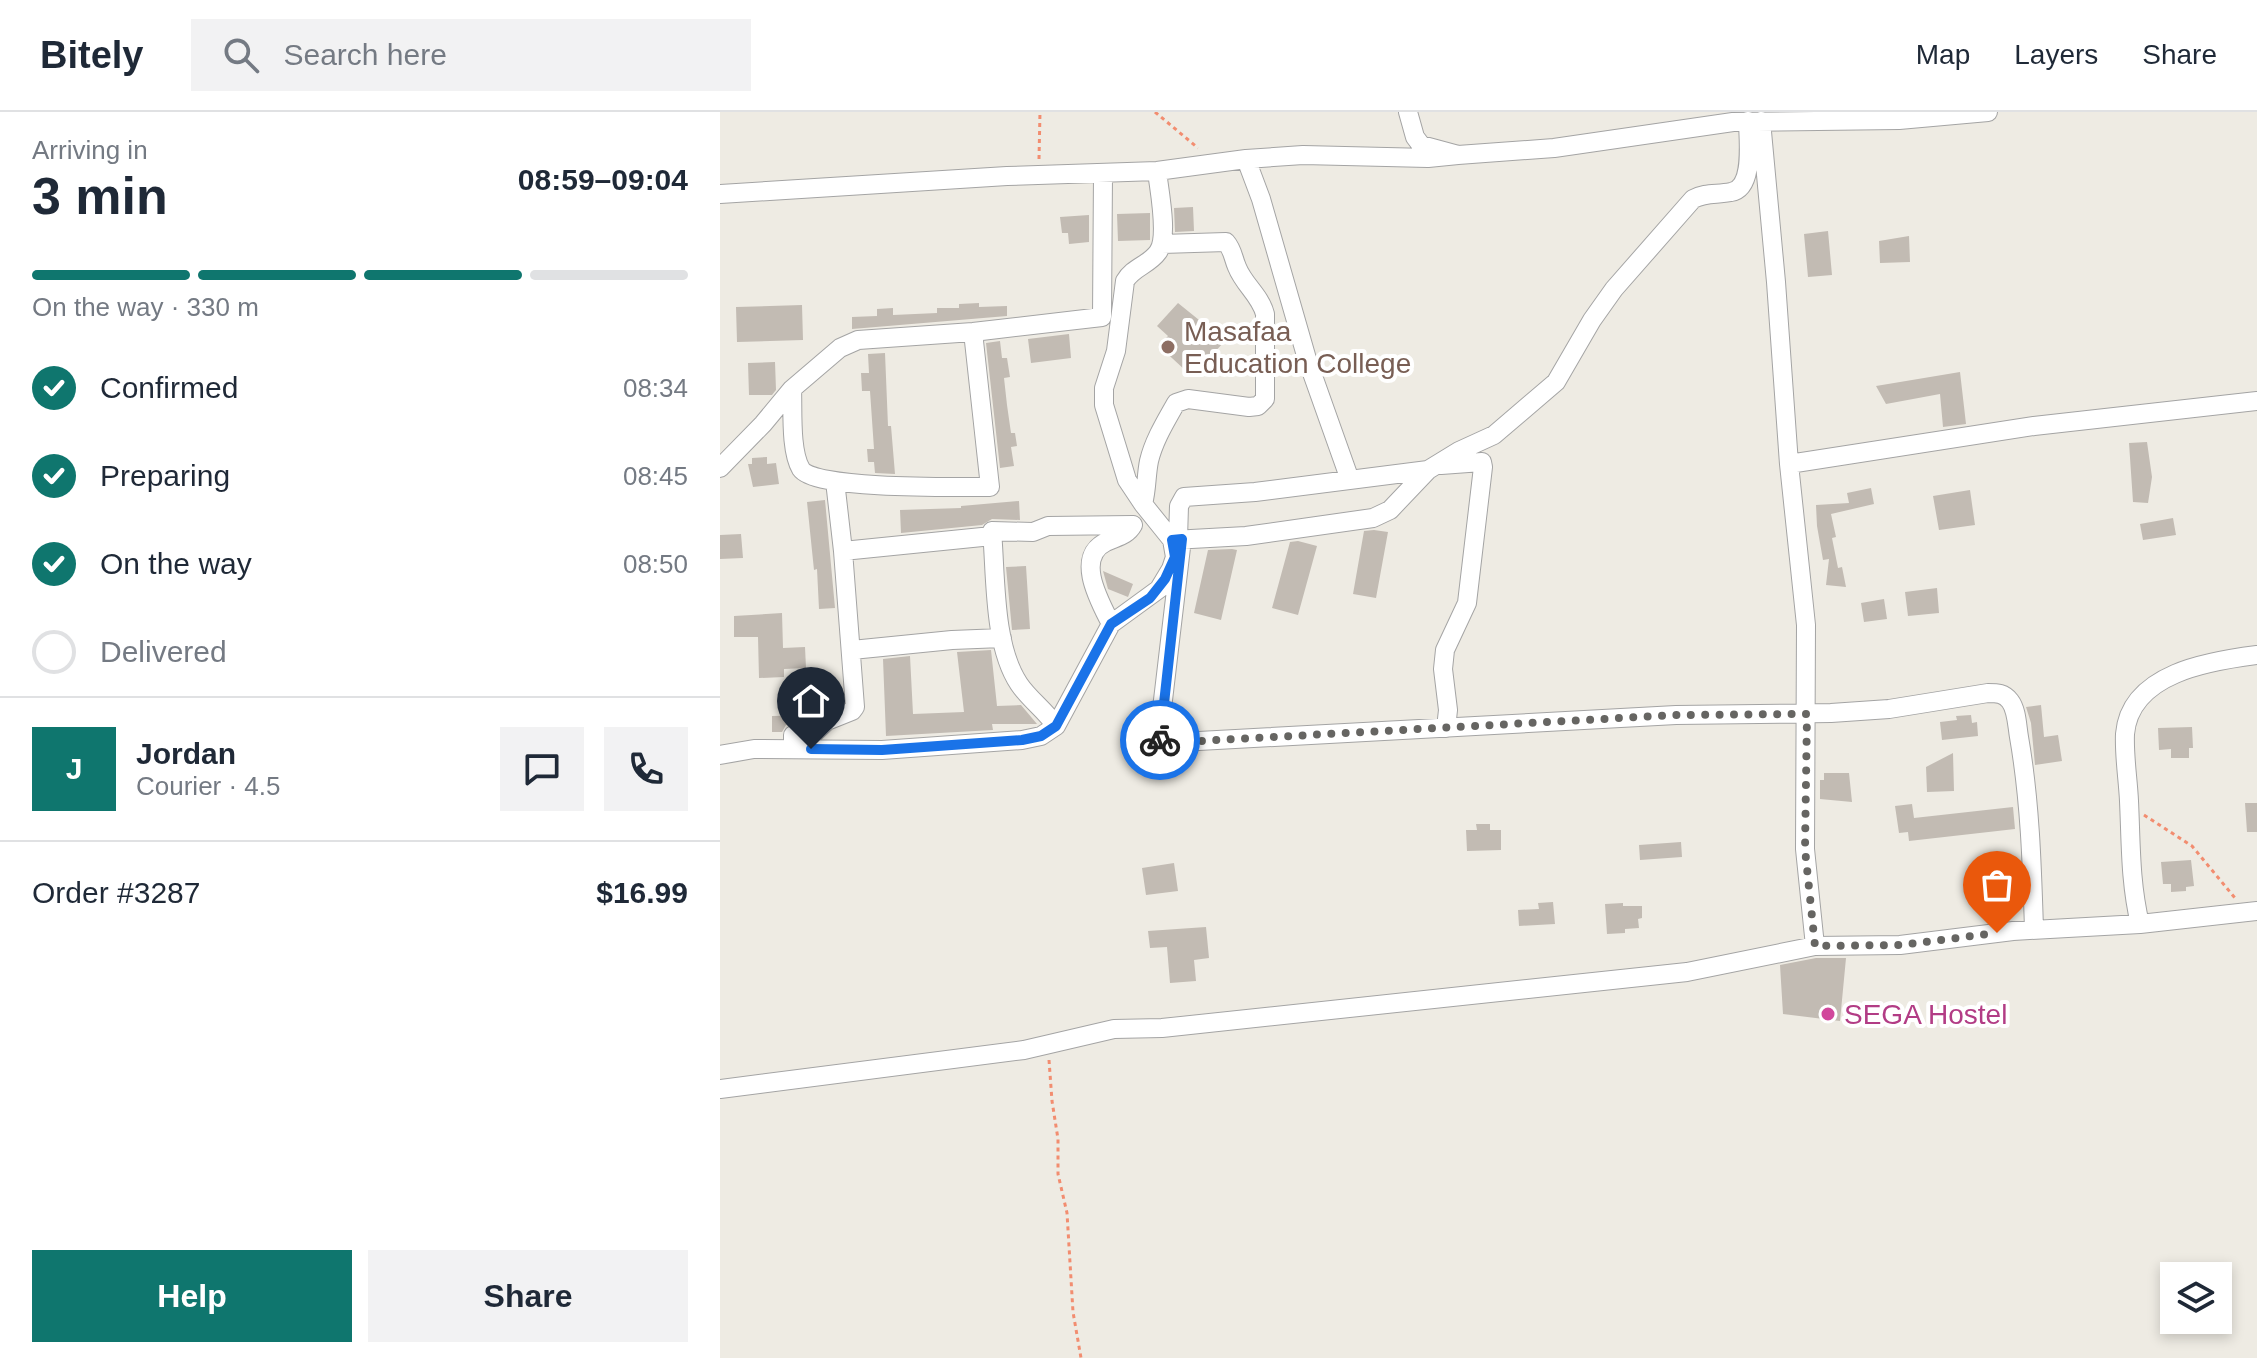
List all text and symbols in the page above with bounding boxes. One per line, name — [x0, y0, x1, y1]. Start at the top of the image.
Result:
search box — [191, 19, 751, 91]
icon: search — [219, 33, 263, 77]
text: Bitely — [40, 34, 143, 76]
text: Search here — [283, 38, 447, 71]
text: Map — [1916, 39, 1970, 70]
text: Layers — [2014, 39, 2098, 70]
text: Share — [2142, 39, 2217, 70]
text: Arriving in — [32, 135, 148, 165]
text: 08:59–09:04 — [518, 163, 688, 196]
text: 3 min — [32, 167, 168, 225]
text: On the way · 330 m — [32, 292, 259, 322]
place label: Masafaa Education College — [1184, 316, 1411, 379]
marker: Masafaa Education College — [1159, 338, 1177, 356]
icon: check — [32, 366, 76, 410]
text: Confirmed — [100, 371, 238, 404]
text: 08:34 — [623, 373, 688, 403]
icon: check — [32, 454, 76, 498]
text: Preparing — [100, 459, 230, 492]
text: 08:45 — [623, 461, 688, 491]
icon: check — [32, 542, 76, 586]
text: On the way — [100, 547, 252, 580]
text: 08:50 — [623, 549, 688, 579]
text: Delivered — [100, 635, 227, 668]
pin — [777, 667, 845, 749]
icon: home — [789, 679, 833, 723]
courier — [1120, 700, 1200, 780]
icon: bike — [1138, 718, 1182, 762]
button: chat — [500, 727, 584, 811]
button: phone — [604, 727, 688, 811]
text: Jordan — [136, 737, 236, 770]
text: J — [66, 752, 82, 785]
text: Courier · 4.5 — [136, 771, 281, 801]
pin — [1963, 851, 2031, 933]
icon: bag — [1975, 863, 2019, 907]
text: Order #3287 — [32, 876, 200, 909]
text: $16.99 — [596, 876, 688, 909]
place label: SEGA Hostel — [1844, 999, 2007, 1030]
marker: SEGA Hostel — [1819, 1005, 1837, 1023]
button: Help — [32, 1250, 352, 1342]
button: Share — [368, 1250, 688, 1342]
map controls — [2160, 1262, 2232, 1334]
button: layers — [2160, 1262, 2232, 1334]

